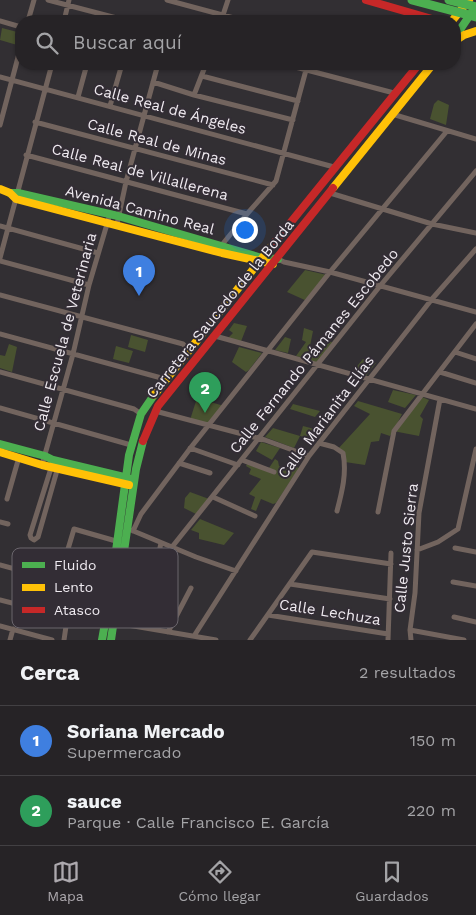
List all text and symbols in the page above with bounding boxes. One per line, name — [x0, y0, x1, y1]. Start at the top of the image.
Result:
search box — [15, 15, 461, 70]
icon: search — [33, 29, 61, 57]
text: Buscar aquí — [73, 31, 182, 54]
street label: Calle Real de Ángeles — [92, 80, 248, 138]
street label: Calle Real de Minas — [85, 115, 229, 169]
street label: Calle Real de Villallerena — [50, 140, 231, 204]
street label: Avenida Camino Real — [63, 181, 217, 239]
street label: Carretera Saucedo de la Borda — [142, 216, 298, 402]
your location — [232, 217, 258, 243]
street label: Calle Escuela de Veterinaria — [30, 230, 100, 433]
street label: Calle Fernando Pámanes Escobedo — [226, 245, 402, 457]
pin: 1 — [123, 255, 155, 296]
street label: Calle Marianita Elías — [274, 352, 378, 482]
pin: 2 — [189, 372, 221, 413]
street label: Calle Justo Sierra — [390, 482, 422, 614]
legend — [12, 548, 178, 628]
text: Fluido — [54, 557, 96, 573]
text: Lento — [54, 579, 93, 595]
street label: Calle Lechuza — [278, 595, 383, 629]
text: Atasco — [54, 602, 100, 618]
text: Cerca — [20, 660, 79, 685]
text: 2 resultados — [359, 663, 456, 682]
text: Soriana Mercado — [67, 720, 225, 743]
text: 1 — [33, 731, 39, 750]
text: 150 m — [410, 731, 456, 750]
text: Supermercado — [67, 743, 181, 762]
text: sauce — [67, 790, 122, 813]
text: 2 — [31, 801, 41, 820]
text: 220 m — [407, 801, 456, 820]
text: Parque · Calle Francisco E. García — [67, 813, 329, 832]
tab: Mapa — [47, 858, 84, 904]
tab: Cómo llegar — [178, 858, 261, 904]
tab: Guardados — [355, 858, 429, 904]

